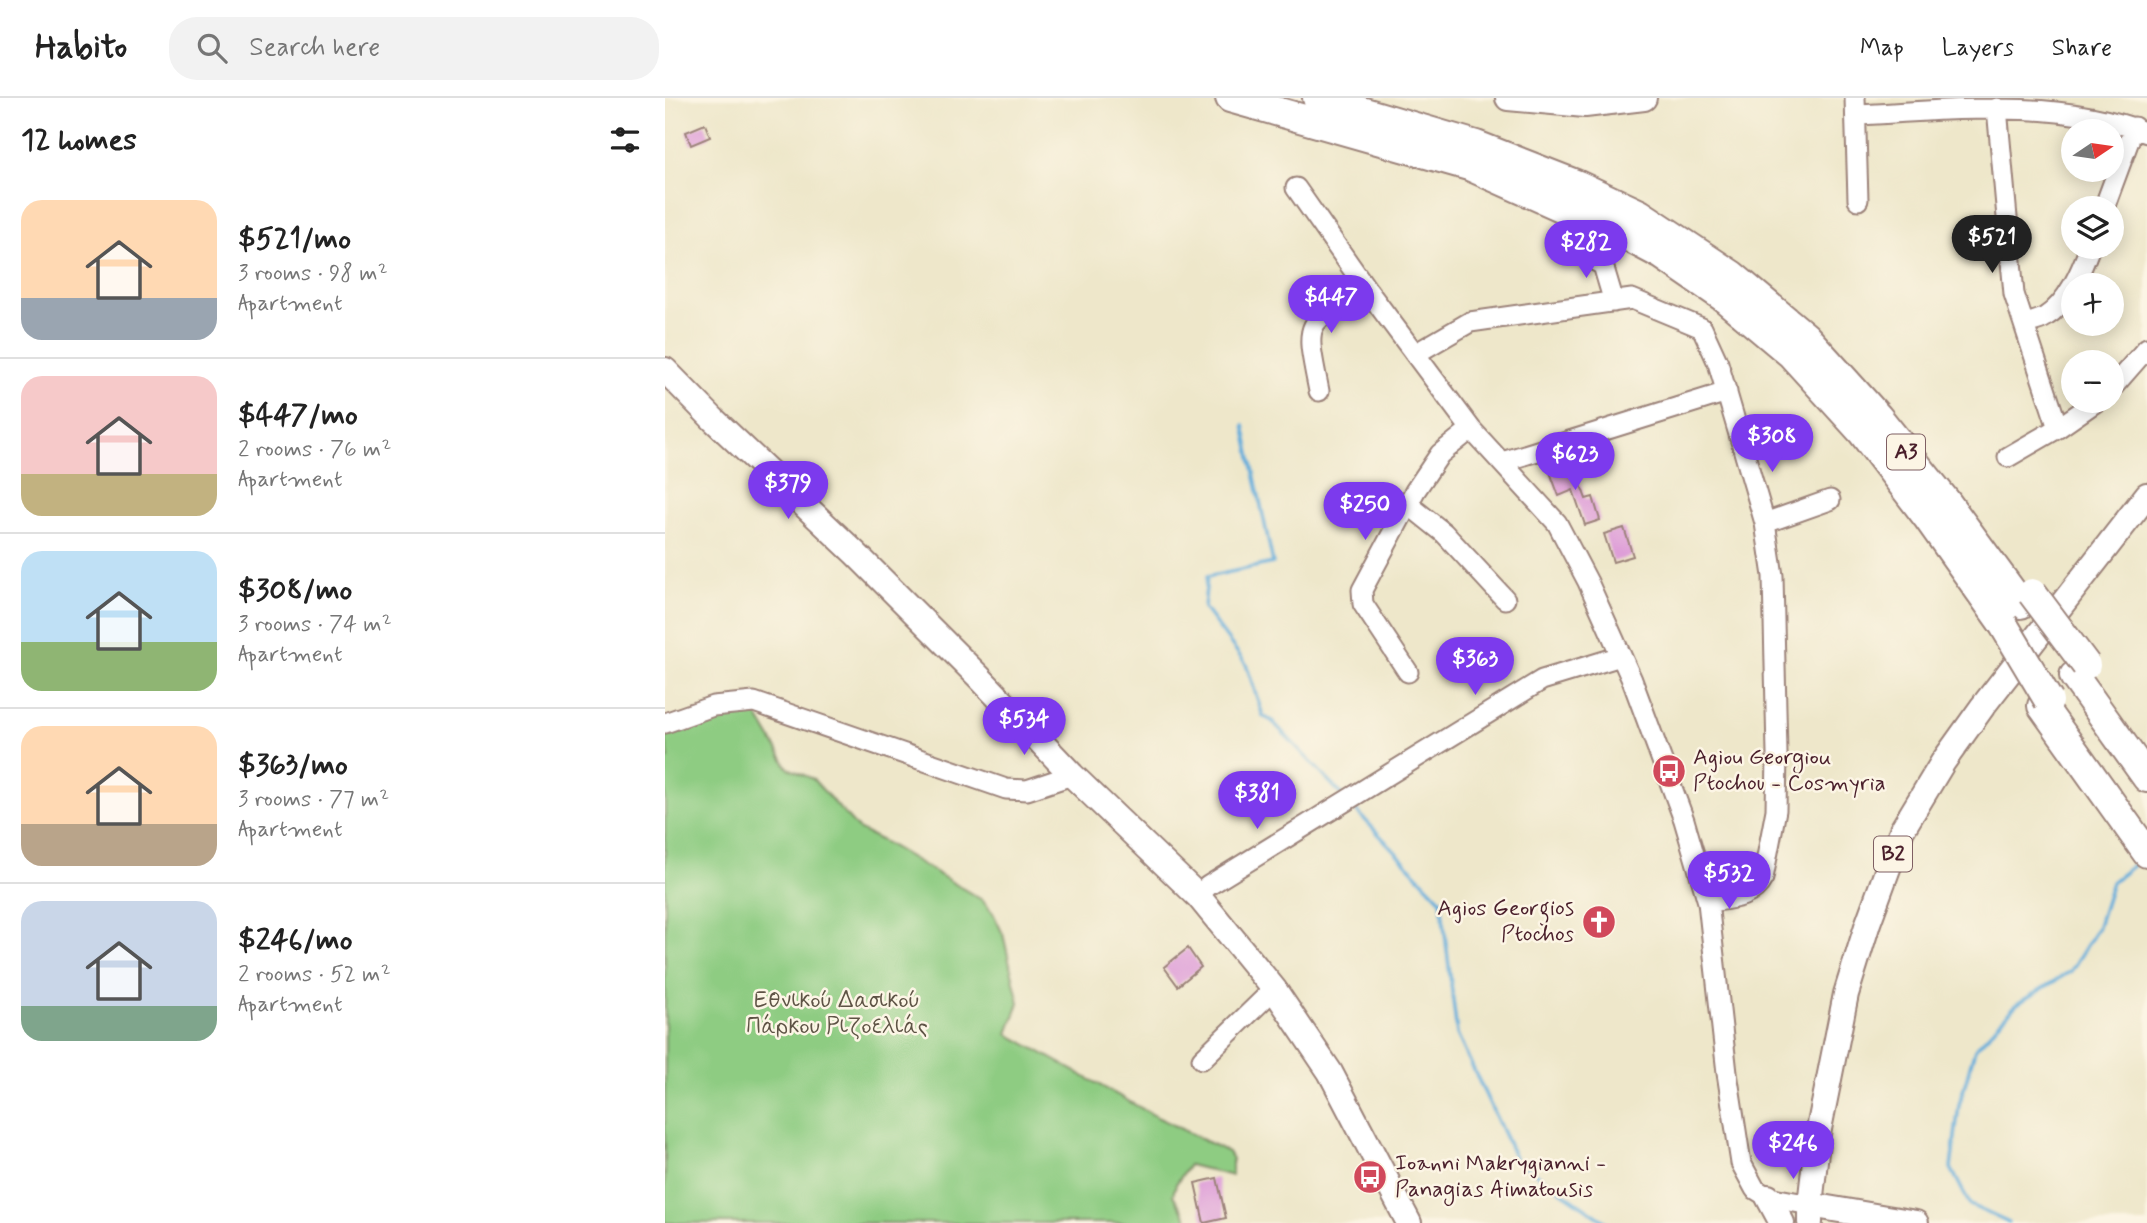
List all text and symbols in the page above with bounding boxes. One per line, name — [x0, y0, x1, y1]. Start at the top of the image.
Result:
search box — [169, 17, 659, 80]
text: Habito — [35, 26, 127, 70]
icon: search — [193, 29, 231, 67]
text: Search here — [249, 31, 380, 65]
text: Map — [1860, 33, 1904, 64]
text: Layers — [1942, 33, 2014, 64]
text: Share — [2052, 33, 2112, 64]
north arrow — [2061, 119, 2125, 182]
map controls — [2061, 119, 2124, 413]
text: 12 homes — [21, 121, 137, 160]
icon: filters — [606, 121, 644, 159]
button: layers — [2061, 196, 2124, 259]
pin: $521 — [1951, 216, 2033, 275]
text: $521/mo — [238, 220, 351, 259]
pin: $282 — [1545, 220, 1627, 280]
text: $521 — [1968, 223, 2016, 253]
icon: home — [77, 228, 161, 312]
text: $282 — [1560, 228, 1612, 258]
text: 3 rooms · 98 m² — [238, 259, 388, 289]
button: + — [2061, 273, 2124, 336]
pin: $447 — [1290, 275, 1372, 335]
text: $447 — [1304, 283, 1358, 313]
text: Apartment — [238, 289, 343, 319]
button: − — [2061, 350, 2124, 413]
text: $447/mo — [238, 396, 358, 435]
icon: home — [77, 404, 161, 488]
pin: $308 — [1731, 414, 1813, 474]
text: $308 — [1747, 422, 1797, 452]
pin: $623 — [1534, 432, 1616, 492]
road number: A3 — [1887, 434, 1925, 470]
text: 2 rooms · 76 m² — [238, 435, 391, 465]
text: $623 — [1552, 440, 1598, 470]
pin: $379 — [747, 462, 829, 521]
text: Apartment — [238, 465, 343, 495]
text: $379 — [764, 469, 812, 499]
pin: $250 — [1324, 482, 1406, 542]
text: $250 — [1340, 490, 1390, 520]
text: $308/mo — [238, 571, 352, 610]
icon: home — [77, 579, 161, 663]
text: 3 rooms · 74 m² — [238, 610, 392, 640]
pin: $363 — [1434, 638, 1516, 697]
text: Apartment — [238, 640, 343, 670]
text: $363 — [1452, 645, 1498, 675]
pin: $534 — [983, 698, 1065, 757]
text: $534 — [999, 705, 1049, 735]
place label: Agiou Georgiou Ptochou - Cosmyria — [1693, 743, 1886, 799]
text: $363/mo — [238, 746, 348, 785]
bus stop icon: Agiou Georgiou Ptochou - Cosmyria — [1650, 752, 1688, 790]
icon: home — [77, 754, 161, 838]
pin: $381 — [1216, 772, 1298, 831]
text: $381 — [1234, 779, 1280, 809]
text: 3 rooms · 77 m² — [238, 785, 389, 815]
text: Apartment — [238, 815, 343, 845]
road number: B2 — [1874, 836, 1912, 872]
pin: $532 — [1688, 852, 1770, 911]
text: $532 — [1704, 859, 1754, 889]
place label: Agios Georgios Ptochos — [1437, 894, 1574, 950]
church icon: Agios Georgios Ptochos — [1580, 903, 1618, 941]
text: $246/mo — [238, 921, 352, 960]
icon: home — [77, 929, 161, 1013]
text: 2 rooms · 52 m² — [238, 960, 391, 990]
park label: Εθνικού Δασικού Πάρκου Ριζοελιάς — [746, 986, 928, 1042]
text: Apartment — [238, 990, 343, 1020]
pin: $246 — [1752, 1122, 1834, 1181]
text: $246 — [1768, 1129, 1818, 1159]
place label: Ioanni Makrygianni - Panagias Aimatousis — [1395, 1149, 1606, 1207]
bus stop icon: Ioanni Makrygianni - Panagias Aimatousis — [1351, 1158, 1389, 1196]

